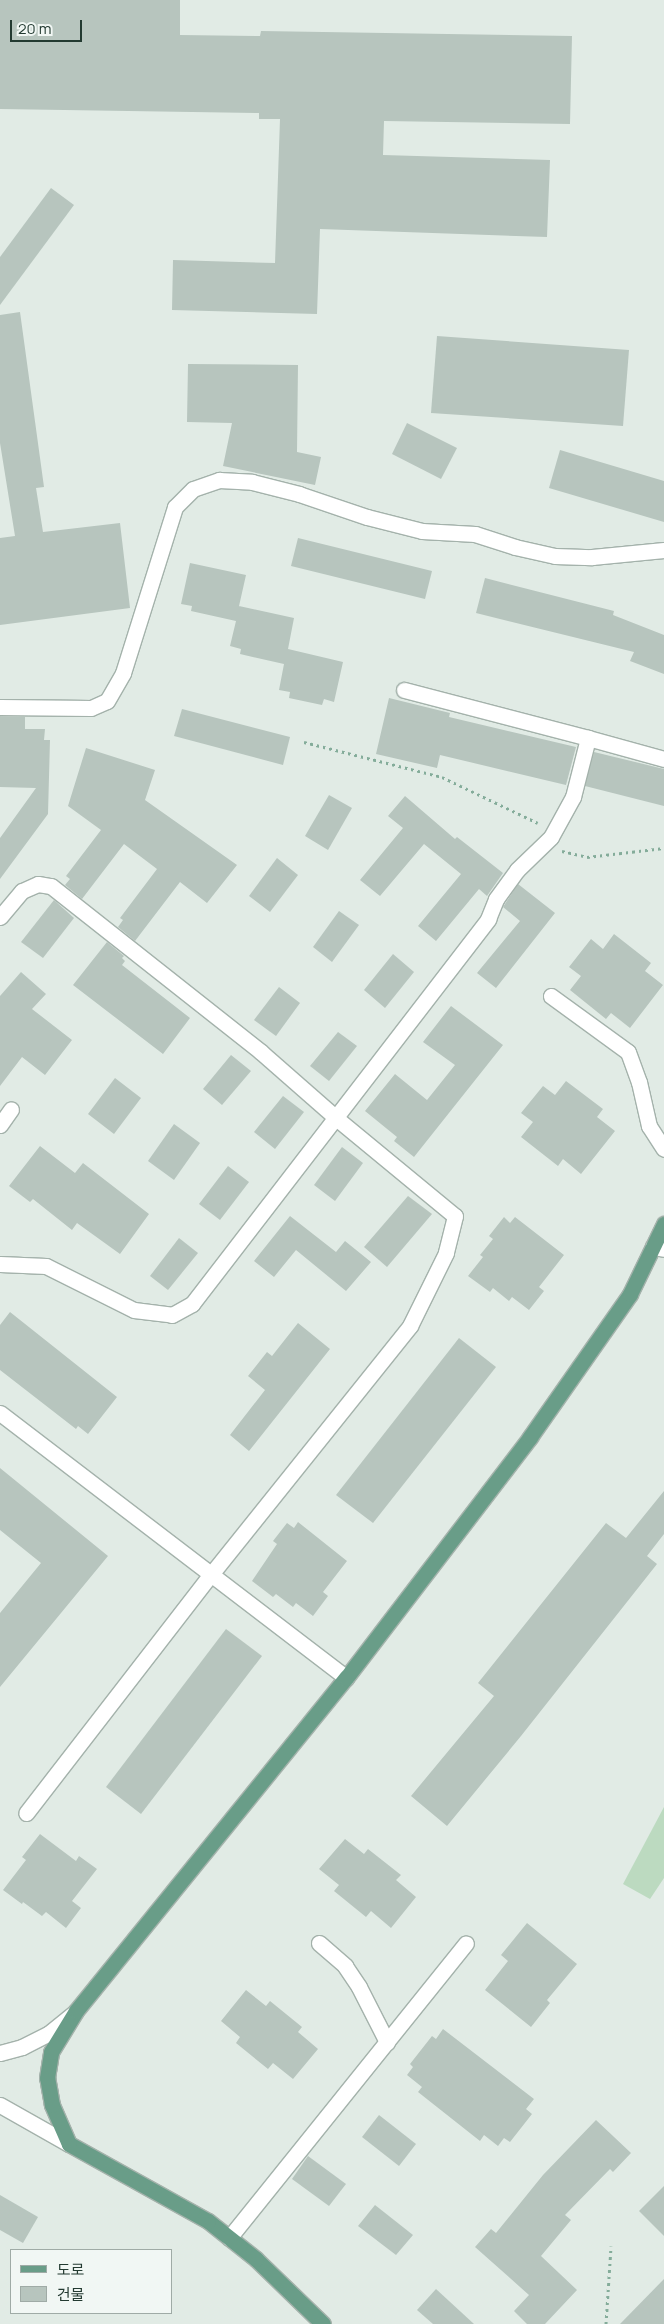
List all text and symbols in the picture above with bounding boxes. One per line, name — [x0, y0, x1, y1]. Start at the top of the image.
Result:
scale bar — [12, 10, 85, 42]
text: 20 m — [18, 18, 51, 39]
legend — [10, 2249, 172, 2314]
text: 도로 — [57, 2259, 85, 2280]
text: 건물 — [57, 2284, 85, 2305]

